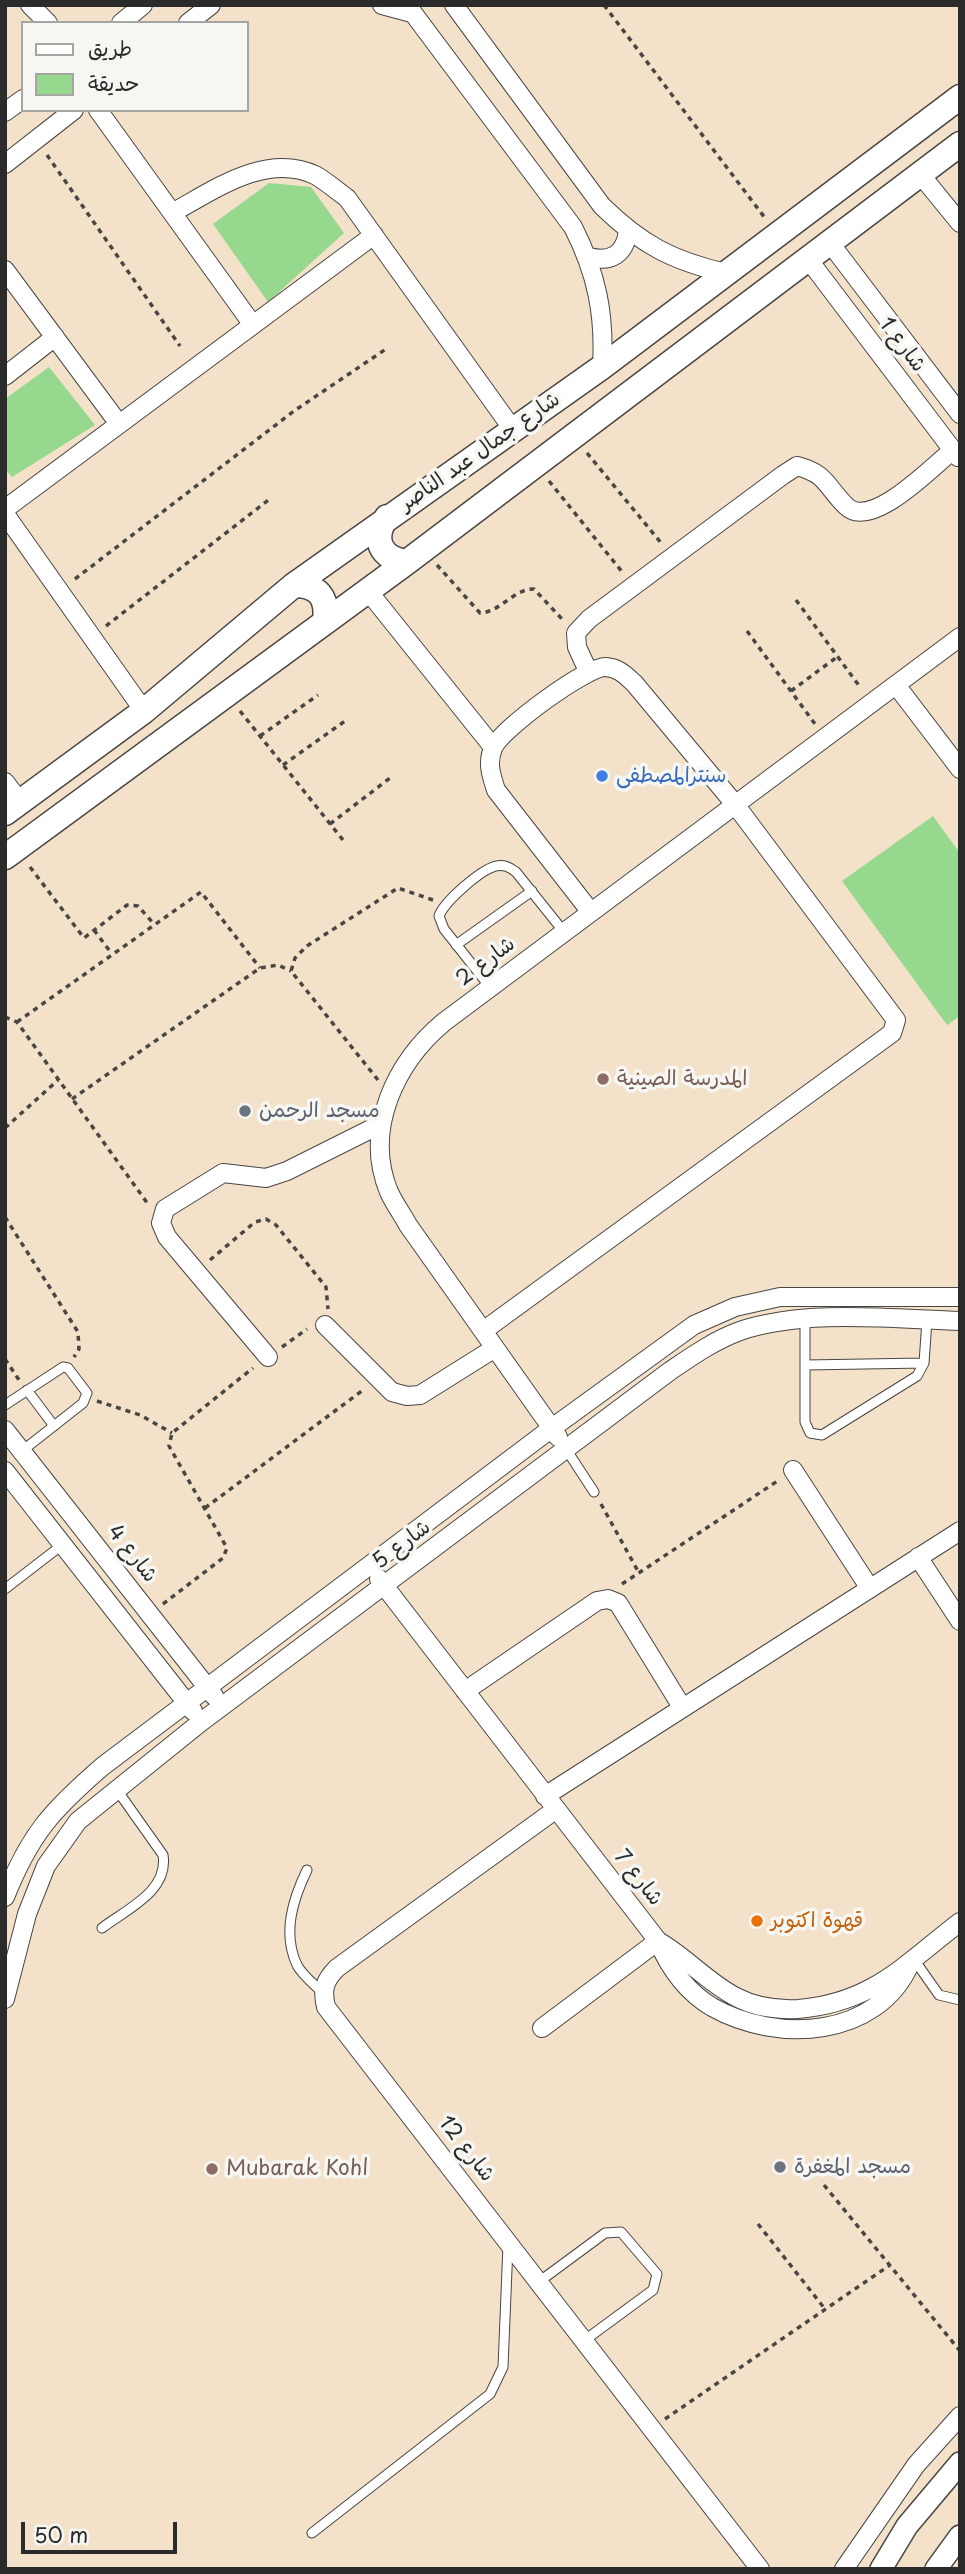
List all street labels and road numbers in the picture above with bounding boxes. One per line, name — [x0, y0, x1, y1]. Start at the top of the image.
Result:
street label: شارع 1 — [873, 313, 931, 377]
street label: شارع جمال عبد الناصر — [395, 387, 565, 517]
street label: شارع 2 — [452, 932, 520, 992]
street label: شارع 5 — [368, 1515, 436, 1575]
street label: شارع 4 — [102, 1520, 162, 1588]
street label: شارع 7 — [608, 1845, 668, 1911]
street label: شارع 12 — [433, 2111, 499, 2187]

